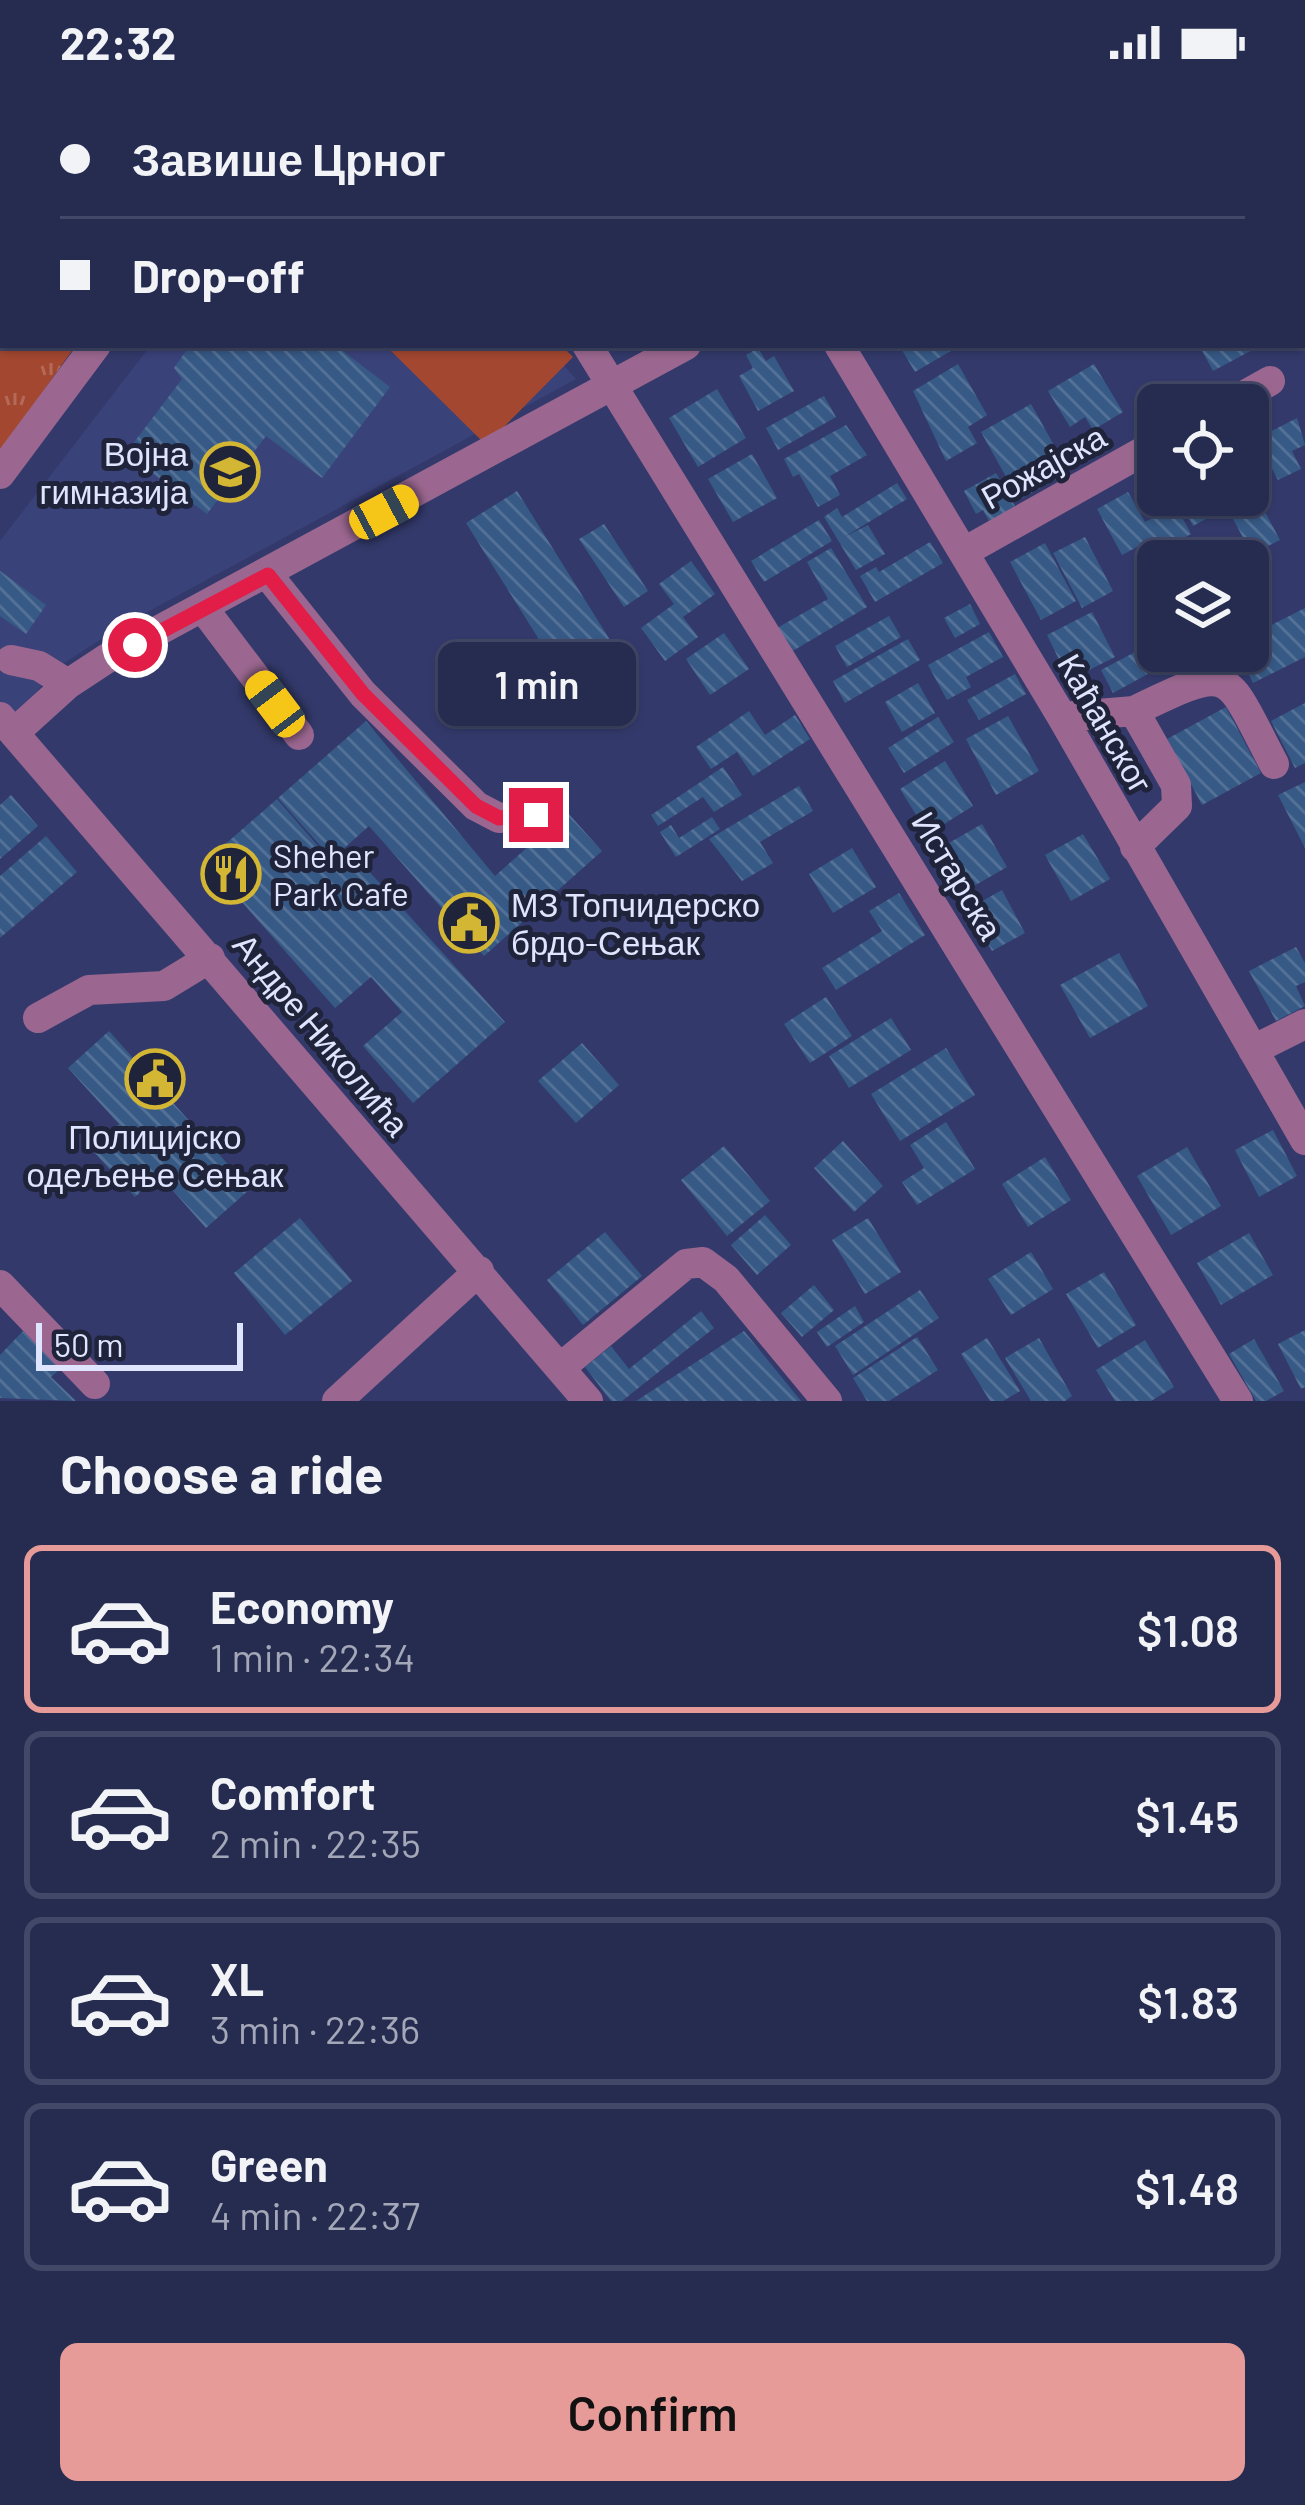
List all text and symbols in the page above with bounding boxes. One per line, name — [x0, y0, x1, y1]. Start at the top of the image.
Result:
text: 22:32 — [60, 15, 176, 69]
text: Завише Црног — [132, 131, 446, 185]
text: Drop-off — [132, 248, 305, 302]
map controls — [1137, 384, 1269, 672]
button: locate — [1137, 384, 1269, 516]
street label: Рожајска — [974, 415, 1113, 517]
place label: Војна гимназија — [39, 433, 189, 511]
school or university icon: Војна гимназија — [199, 441, 261, 503]
car — [344, 479, 424, 545]
button: layers — [1137, 540, 1269, 672]
route start — [108, 618, 162, 672]
callout: 1 min — [437, 641, 635, 725]
street label: Каћанског — [1050, 646, 1162, 800]
text: 1 min — [494, 660, 580, 707]
car — [239, 664, 311, 744]
route end — [509, 788, 563, 842]
street label: Истарска — [904, 804, 1012, 947]
place label: Sheher Park Cafe — [273, 835, 409, 913]
restaurant icon: Sheher Park Cafe — [200, 843, 262, 905]
place label: МЗ Топчидерско брдо-Сењак — [511, 884, 760, 962]
public building icon: МЗ Топчидерско брдо-Сењак — [438, 892, 500, 954]
street label: Андре Николића — [226, 925, 419, 1144]
public building icon: Полицијско одељење Сењак — [124, 1048, 186, 1110]
place label: Полицијско одељење Сењак — [26, 1116, 284, 1194]
scale bar — [36, 1317, 243, 1370]
text: 50 m — [54, 1324, 124, 1364]
text: Choose a ride — [60, 1440, 384, 1505]
icon: car — [66, 1575, 174, 1683]
text: Economy — [210, 1579, 394, 1633]
text: $1.08 — [1137, 1602, 1239, 1656]
text: 1 min · 22:34 — [210, 1633, 415, 1680]
icon: car — [66, 1761, 174, 1869]
text: Comfort — [210, 1765, 376, 1819]
text: $1.45 — [1135, 1788, 1239, 1842]
text: 2 min · 22:35 — [210, 1819, 421, 1866]
icon: car — [66, 1947, 174, 2055]
text: XL — [210, 1951, 264, 2005]
text: $1.83 — [1137, 1974, 1239, 2028]
text: 3 min · 22:36 — [210, 2005, 420, 2052]
icon: car — [66, 2133, 174, 2241]
text: Green — [210, 2137, 328, 2191]
text: $1.48 — [1135, 2160, 1239, 2214]
text: 4 min · 22:37 — [210, 2191, 420, 2238]
button: Confirm — [60, 2343, 1245, 2481]

